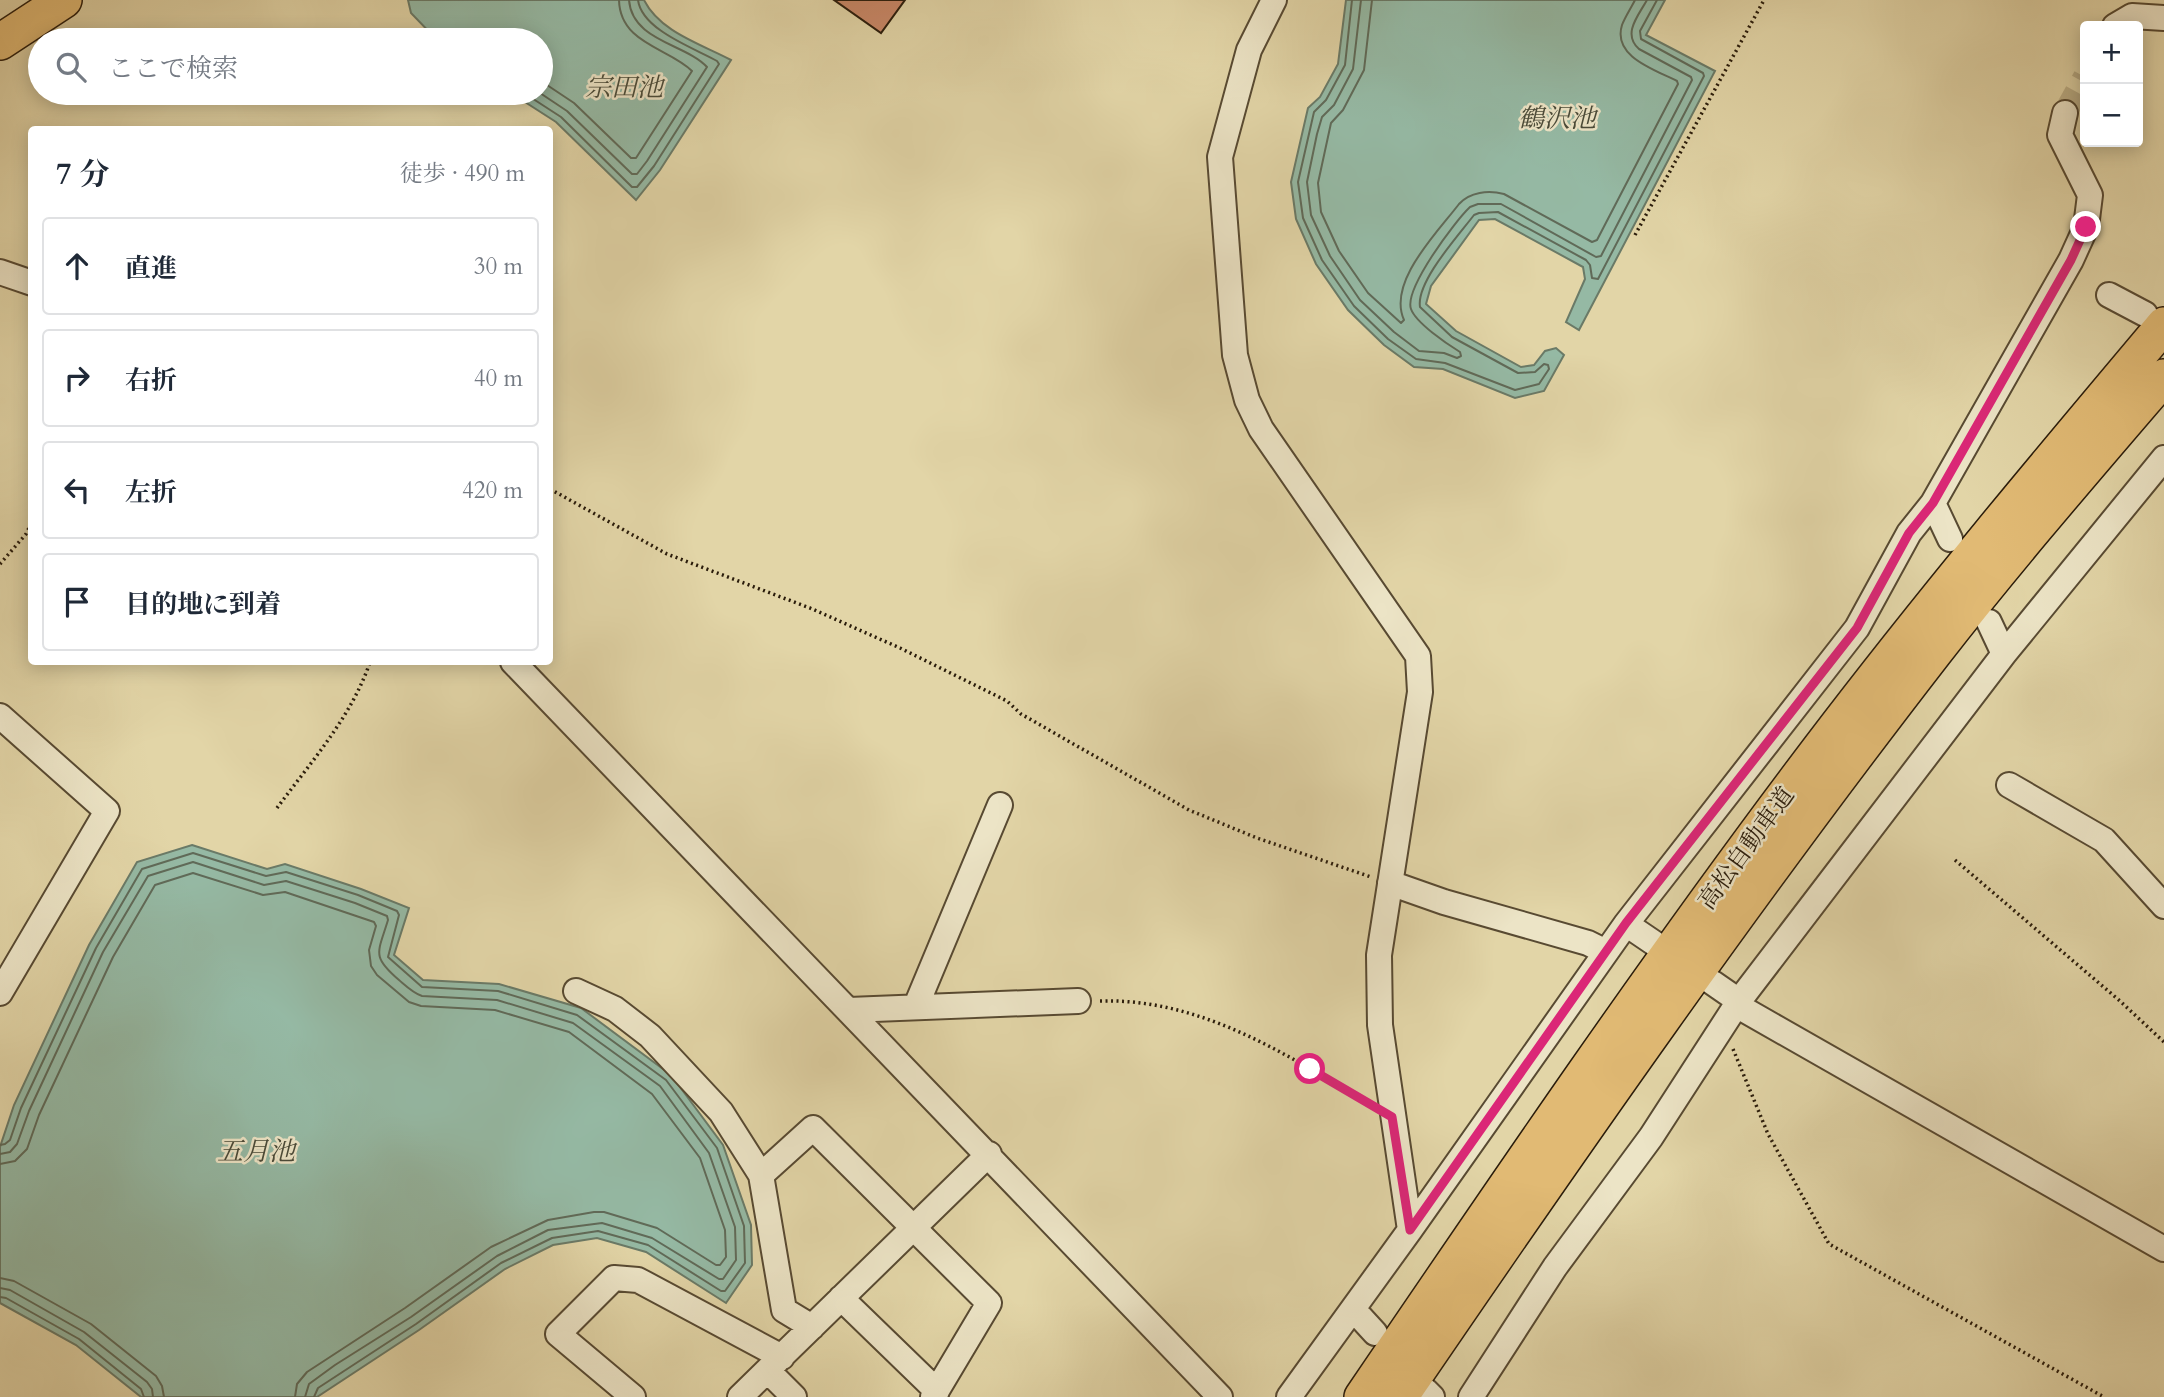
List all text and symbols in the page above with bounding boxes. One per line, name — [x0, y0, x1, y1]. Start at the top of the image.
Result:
map controls — [2080, 21, 2143, 147]
button: + — [2080, 21, 2143, 84]
search box — [28, 28, 553, 105]
icon: search — [52, 48, 90, 86]
text: ここで検索 — [108, 51, 238, 86]
water label: 宗田池 — [585, 70, 666, 105]
button: − — [2080, 84, 2143, 147]
water label: 鶴沢池 — [1518, 101, 1599, 136]
text: 7 分 — [56, 154, 109, 195]
text: 徒歩 · 490 m — [400, 158, 525, 189]
route end — [2070, 211, 2101, 242]
icon: ahead — [58, 247, 96, 285]
text: 直進 — [125, 251, 177, 286]
text: 30 m — [474, 251, 523, 282]
icon: right — [58, 359, 96, 397]
text: 右折 — [125, 363, 177, 398]
text: 40 m — [474, 363, 523, 394]
icon: left — [58, 471, 96, 509]
text: 左折 — [125, 475, 177, 510]
text: 420 m — [462, 475, 523, 506]
icon: arrive — [58, 583, 96, 621]
text: 目的地に到着 — [125, 587, 281, 622]
street label: 高松自動車道 — [1691, 780, 1802, 916]
route start — [1294, 1053, 1325, 1084]
water label: 五月池 — [217, 1134, 298, 1169]

